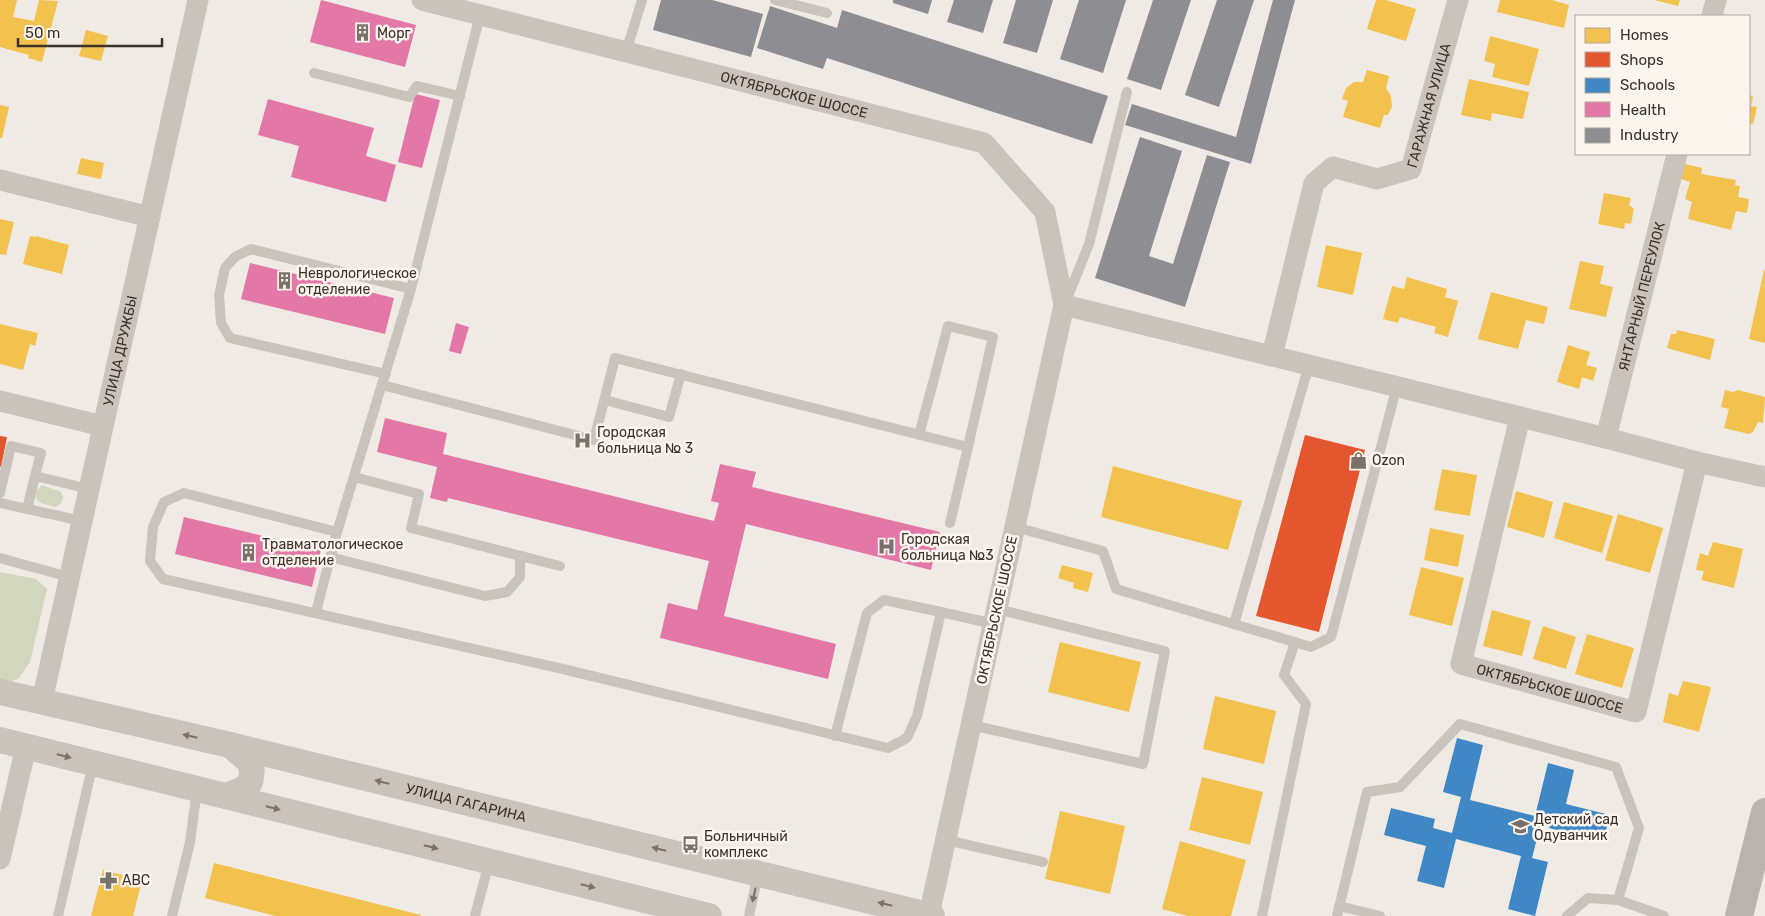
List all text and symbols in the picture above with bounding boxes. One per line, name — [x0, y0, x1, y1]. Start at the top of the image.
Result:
scale bar — [18, 15, 161, 47]
legend — [1575, 15, 1750, 155]
building icon: Морг — [353, 23, 373, 43]
text: 50 m — [25, 24, 60, 42]
place label: Морг — [377, 25, 411, 42]
text: Homes — [1620, 26, 1669, 44]
street label: ГАРАЖНАЯ УЛИЦА — [1403, 40, 1454, 170]
text: Shops — [1620, 51, 1664, 69]
street label: ОКТЯБРЬСКОЕ ШОССЕ — [719, 68, 870, 122]
text: Schools — [1620, 76, 1676, 94]
text: Health — [1620, 101, 1666, 119]
text: Industry — [1620, 126, 1679, 144]
street label: ЯНТАРНЫЙ ПЕРЕУЛОК — [1615, 220, 1668, 373]
place label: Неврологическое отделение — [298, 265, 417, 298]
building icon: Неврологическое отделение — [274, 271, 294, 291]
street label: УЛИЦА ДРУЖБЫ — [99, 294, 141, 407]
place label: Городская больница № 3 — [597, 424, 693, 457]
hospital icon: Городская больница № 3 — [573, 430, 593, 450]
shop icon: Ozon — [1348, 450, 1368, 470]
place label: Ozon — [1372, 452, 1405, 469]
place label: Городская больница №3 — [901, 531, 994, 564]
street label: ОКТЯБРЬСКОЕ ШОССЕ — [973, 534, 1021, 686]
place label: Травматологическое отделение — [262, 536, 404, 569]
hospital icon: Городская больница №3 — [877, 537, 897, 557]
building icon: Травматологическое отделение — [238, 542, 258, 562]
street label: ОКТЯБРЬСКОЕ ШОССЕ — [1474, 660, 1625, 717]
one-way arrow — [182, 732, 197, 740]
one-way arrow — [57, 752, 72, 760]
one-way arrow — [374, 778, 389, 786]
street label: УЛИЦА ГАГАРИНА — [404, 780, 529, 826]
one-way arrow — [265, 804, 280, 812]
place label: Детский сад Одуванчик — [1534, 811, 1619, 844]
school or university icon: Детский сад Одуванчик — [1510, 817, 1530, 837]
place label: Больничный комплекс — [704, 828, 788, 861]
bus stop icon: Больничный комплекс — [680, 834, 700, 854]
one-way arrow — [423, 843, 438, 851]
one-way arrow — [651, 845, 666, 853]
pharmacy icon: ABC — [98, 870, 118, 890]
place label: ABC — [122, 872, 150, 889]
one-way arrow — [581, 882, 596, 890]
one-way arrow — [749, 887, 757, 903]
one-way arrow — [877, 900, 892, 908]

